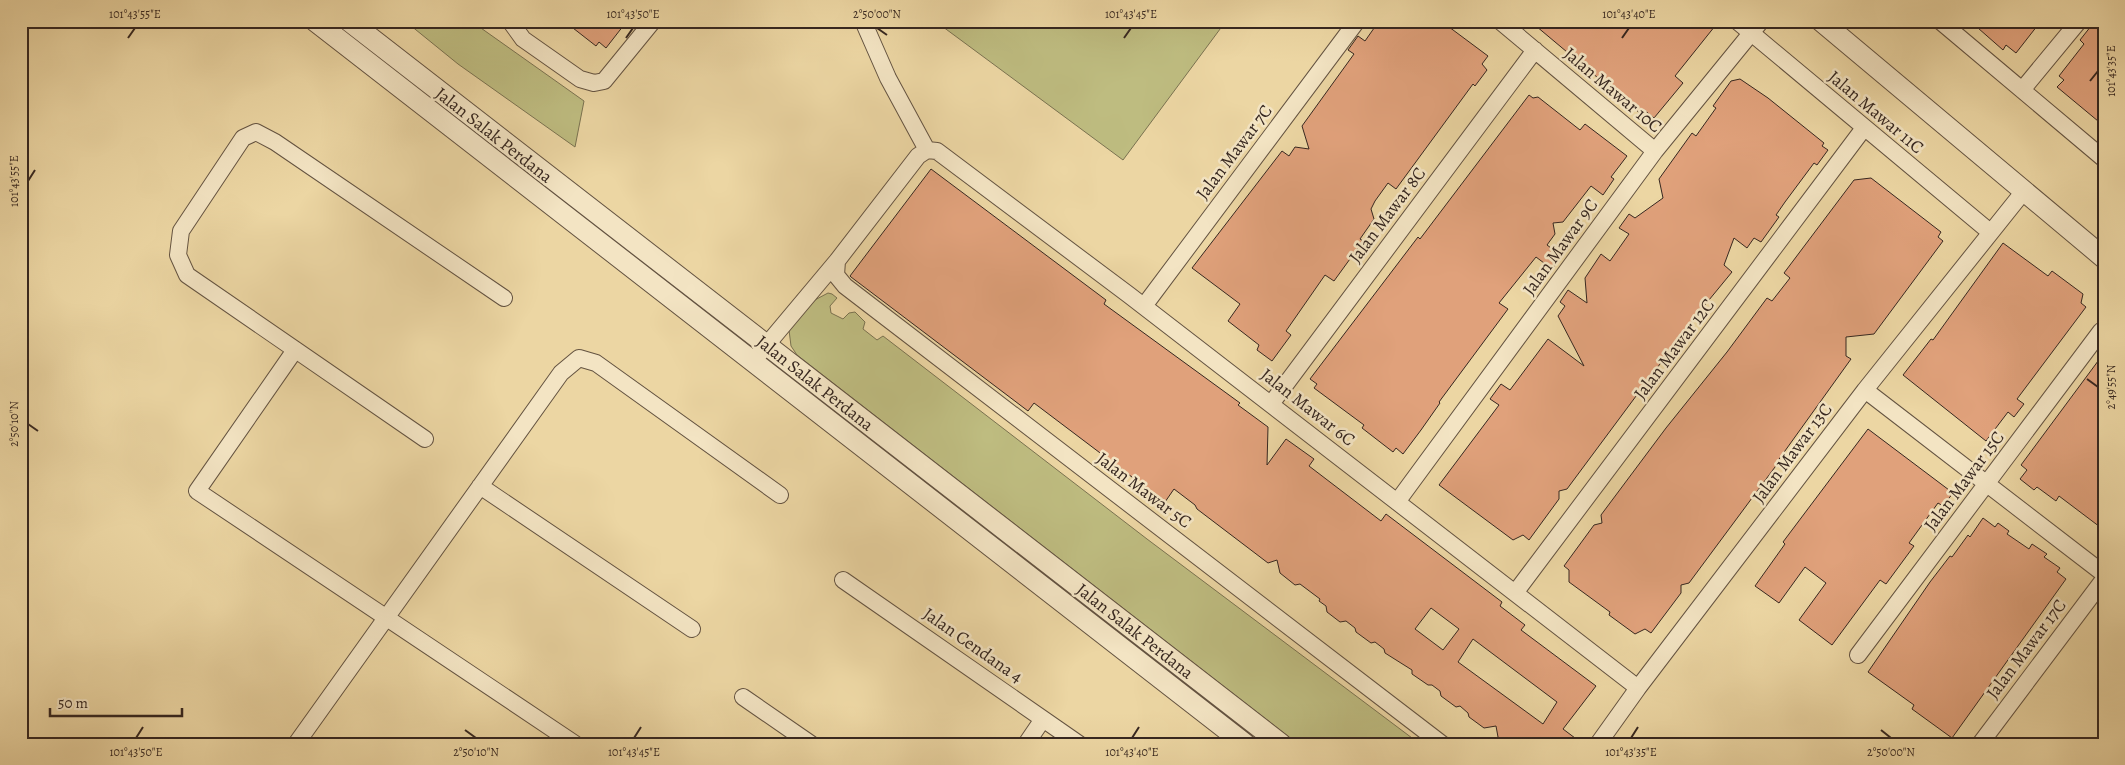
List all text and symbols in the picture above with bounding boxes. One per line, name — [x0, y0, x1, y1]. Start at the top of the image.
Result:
text: 101°43'55"E — [109, 6, 161, 22]
text: 101°43'50"E — [607, 6, 660, 22]
text: 2°50'00"N — [853, 6, 901, 22]
text: 101°43'45"E — [1105, 6, 1157, 22]
text: 101°43'40"E — [1602, 6, 1656, 22]
street label: Jalan Mawar 10C — [1559, 42, 1667, 138]
text: 101°43'35"E — [2103, 45, 2119, 97]
street label: Jalan Mawar 11C — [1823, 65, 1929, 159]
street label: Jalan Salak Perdana — [430, 82, 558, 189]
street label: Jalan Mawar 7C — [1190, 100, 1278, 204]
text: 101°43'55"E — [6, 155, 22, 207]
street label: Jalan Mawar 8C — [1343, 162, 1431, 268]
street label: Jalan Mawar 9C — [1517, 194, 1603, 300]
street label: Jalan Mawar 12C — [1628, 294, 1720, 404]
street label: Jalan Salak Perdana — [751, 330, 879, 437]
street label: Jalan Mawar 6C — [1256, 362, 1360, 452]
text: 2°49'55"N — [2103, 364, 2119, 409]
street label: Jalan Mawar 13C — [1747, 398, 1837, 508]
text: 2°50'10"N — [6, 401, 22, 447]
street label: Jalan Mawar 15C — [1918, 426, 2010, 536]
street label: Jalan Mawar 5C — [1092, 446, 1196, 534]
street label: Jalan Salak Perdana — [1071, 578, 1199, 685]
street label: Jalan Mawar 17C — [1981, 594, 2071, 704]
street label: Jalan Cendana 4 — [918, 602, 1028, 688]
scale bar — [50, 685, 182, 717]
text: 50 m — [58, 693, 88, 713]
text: 101°43'50"E — [110, 744, 163, 760]
text: 2°50'10"N — [453, 744, 499, 760]
text: 101°43'45"E — [608, 744, 660, 760]
text: 101°43'40"E — [1105, 744, 1159, 760]
text: 101°43'35"E — [1605, 744, 1657, 760]
text: 2°50'00"N — [1867, 744, 1915, 760]

